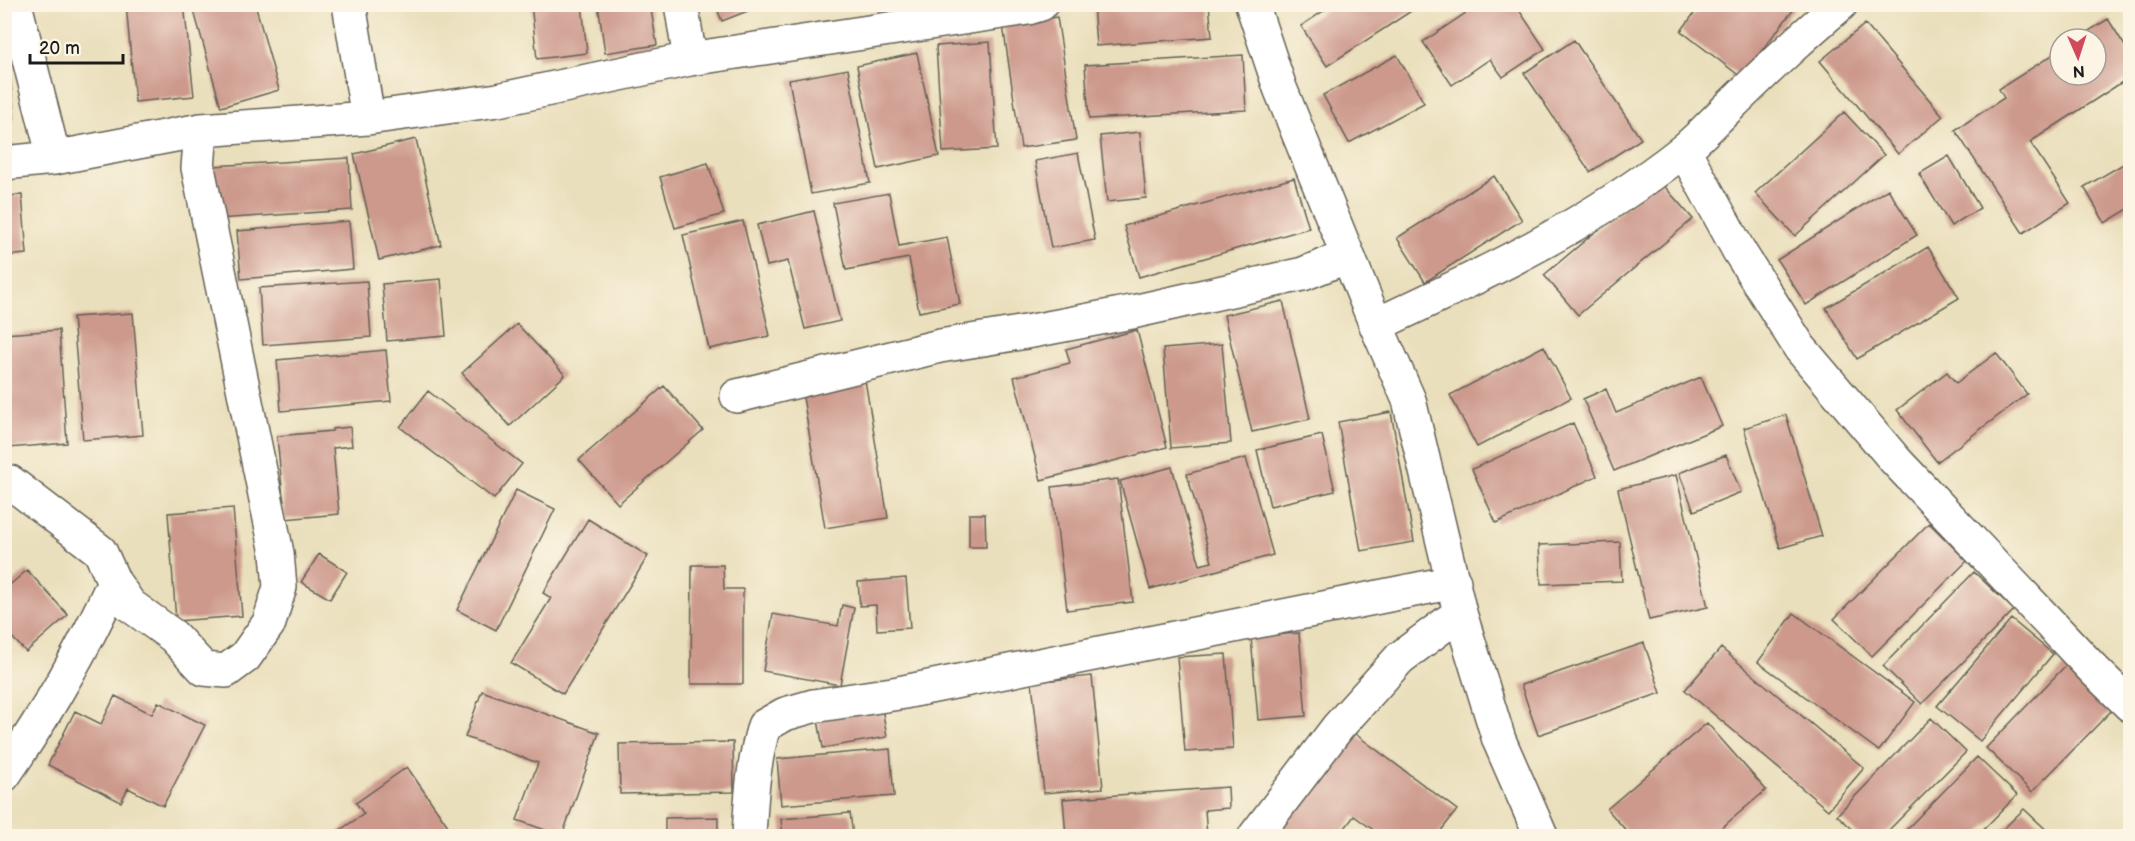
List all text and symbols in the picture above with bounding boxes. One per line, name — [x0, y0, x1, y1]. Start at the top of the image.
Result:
scale bar — [30, 27, 123, 65]
north arrow — [2048, 27, 2108, 87]
text: 20 m — [39, 38, 80, 59]
text: N — [2072, 61, 2085, 80]

